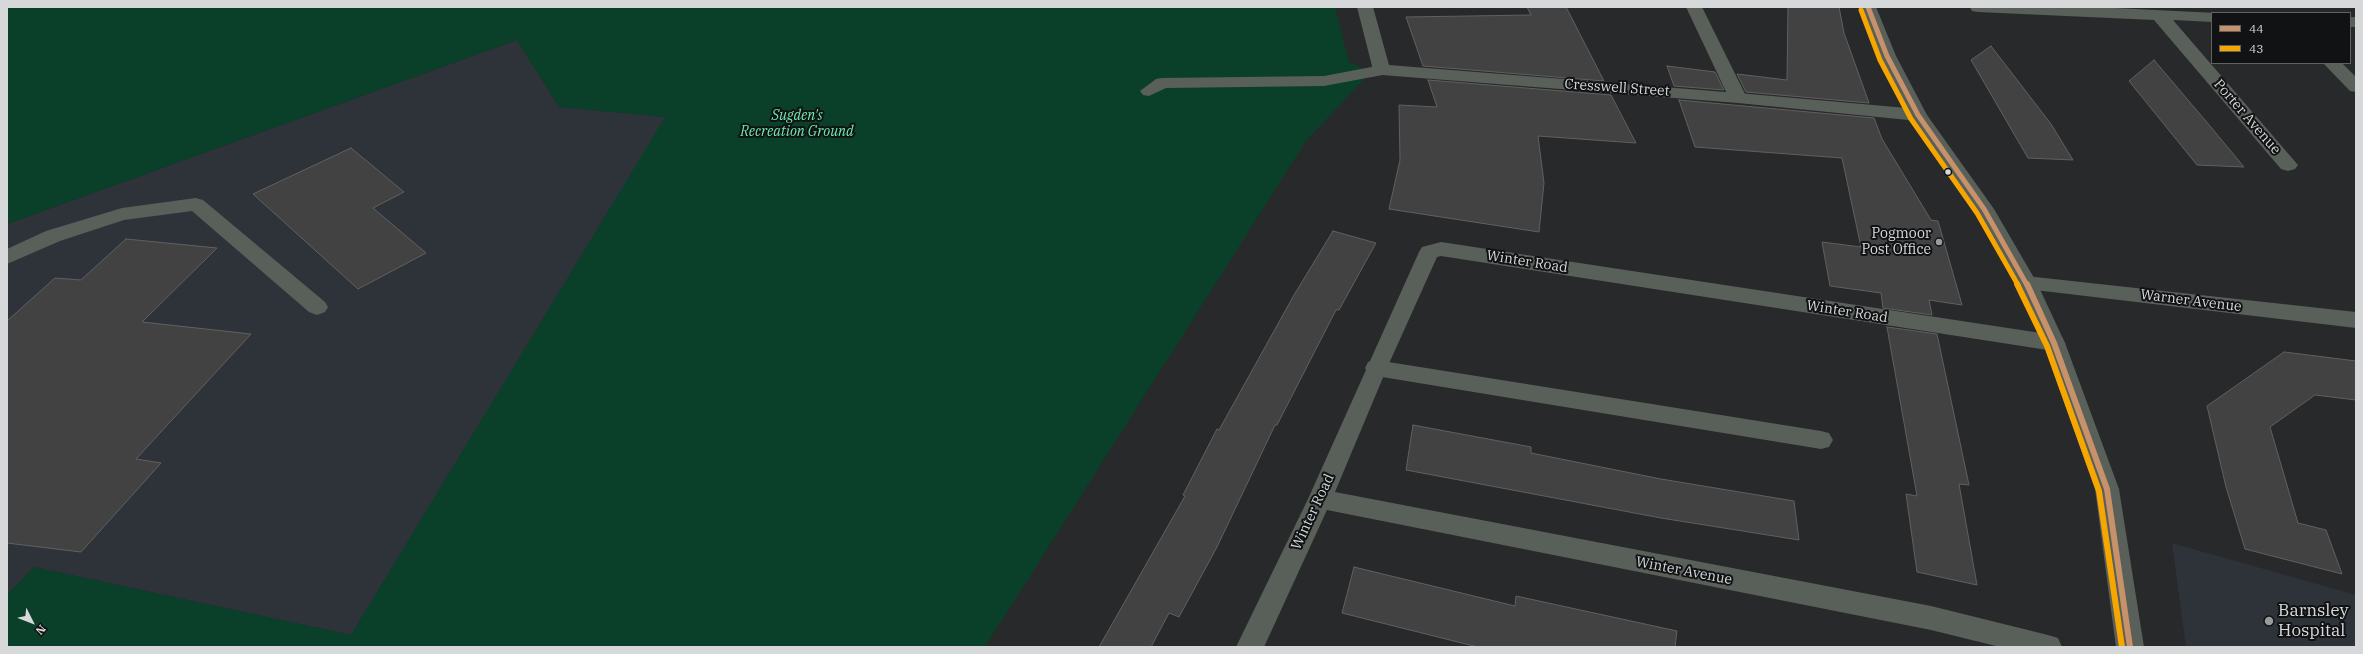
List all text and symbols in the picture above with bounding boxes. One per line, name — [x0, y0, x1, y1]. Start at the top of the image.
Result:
legend — [2211, 12, 2351, 64]
text: 44 — [2249, 21, 2263, 36]
text: 43 — [2249, 41, 2263, 56]
street label: Cresswell Street — [1564, 76, 1670, 100]
street label: Porter Avenue — [2210, 76, 2284, 158]
park label: Sugden's Recreation Ground — [740, 108, 854, 140]
unlabelled marker — [1943, 167, 1953, 177]
place label: Pogmoor Post Office — [1861, 226, 1931, 258]
marker: Pogmoor Post Office — [1934, 237, 1944, 247]
street label: Winter Road — [1485, 247, 1569, 277]
street label: Warner Avenue — [2140, 286, 2242, 316]
street label: Winter Road — [1805, 297, 1889, 327]
street label: Winter Road — [1288, 471, 1338, 553]
street label: Winter Avenue — [1634, 553, 1734, 589]
place label: Barnsley Hospital — [2278, 601, 2349, 641]
north arrow — [12, 602, 52, 642]
marker: Barnsley Hospital — [2263, 615, 2275, 627]
text: N — [33, 622, 49, 638]

